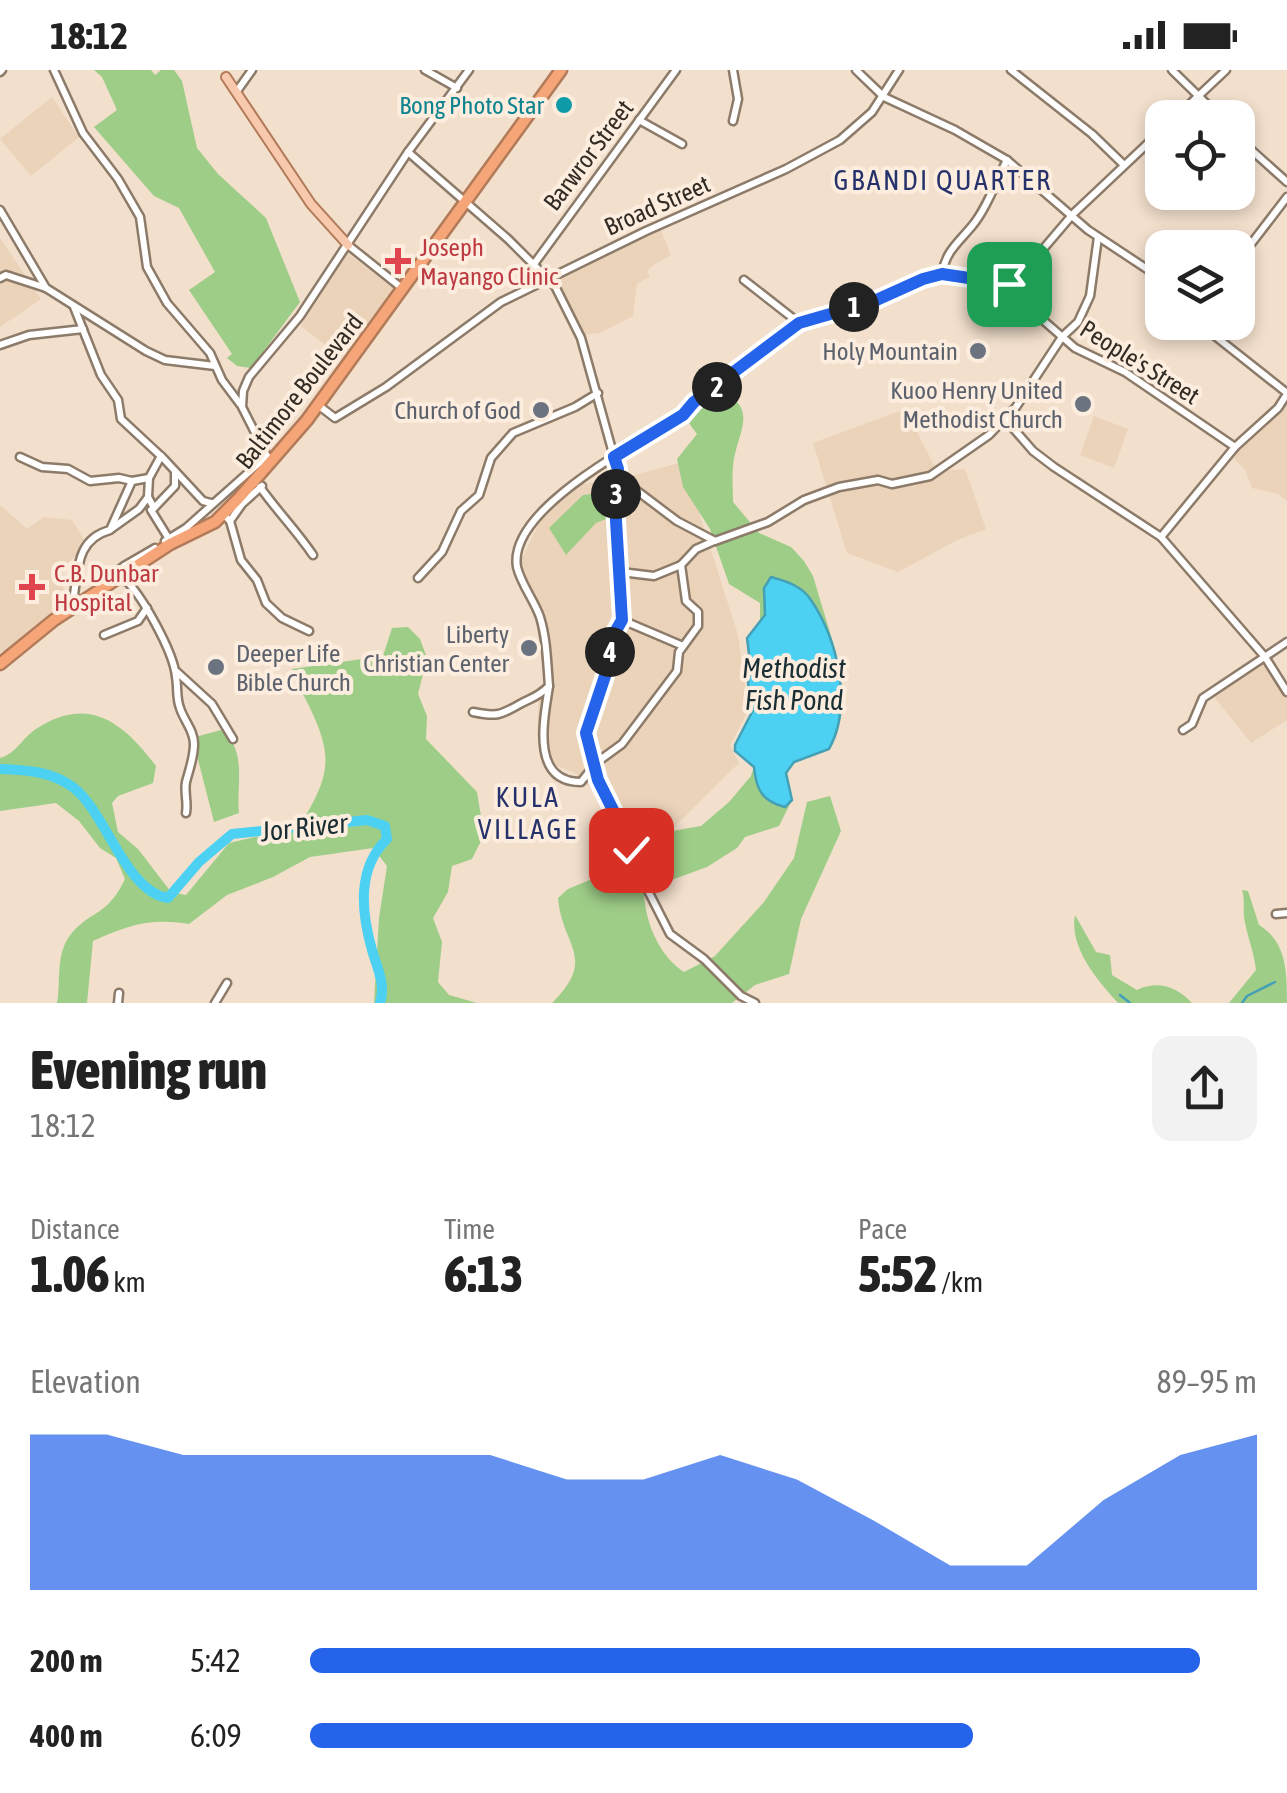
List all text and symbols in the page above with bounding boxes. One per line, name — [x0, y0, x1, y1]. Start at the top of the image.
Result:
text: 18:12 — [50, 14, 128, 57]
place label: Bong Photo Star — [399, 91, 545, 119]
street label: Barwror Street — [538, 94, 638, 216]
marker: Bong Photo Star — [553, 94, 575, 116]
map controls — [1145, 100, 1255, 340]
button: locate — [1145, 100, 1255, 210]
district label: GBANDI QUARTER — [834, 164, 1052, 196]
street label: Broad Street — [600, 169, 714, 241]
button: layers — [1145, 230, 1255, 340]
place label: Joseph Mayango Clinic — [420, 233, 559, 290]
pin — [967, 242, 1052, 327]
marker: Joseph Mayango Clinic — [385, 248, 411, 274]
icon: arrive — [982, 257, 1037, 312]
pin: 1 — [829, 282, 879, 332]
text: 1 — [847, 291, 861, 323]
street label: Baltimore Boulevard — [230, 308, 368, 474]
street label: People's Street — [1075, 314, 1205, 410]
place label: Holy Mountain — [822, 337, 958, 365]
marker: Holy Mountain — [967, 340, 989, 362]
pin: 2 — [692, 362, 742, 412]
text: 2 — [710, 371, 724, 403]
place label: Kuoo Henry United Methodist Church — [890, 376, 1063, 433]
marker: Kuoo Henry United Methodist Church — [1072, 393, 1094, 415]
place label: Church of God — [394, 396, 521, 424]
marker: Church of God — [530, 399, 552, 421]
pin: 3 — [591, 469, 641, 519]
text: 3 — [609, 478, 623, 510]
place label: C.B. Dunbar Hospital — [54, 559, 159, 616]
marker: C.B. Dunbar Hospital — [19, 574, 45, 600]
place label: Liberty Christian Center — [363, 620, 510, 677]
pin: 4 — [585, 627, 635, 677]
text: 4 — [603, 636, 617, 668]
marker: Liberty Christian Center — [518, 637, 540, 659]
place label: Deeper Life Bible Church — [236, 639, 351, 696]
water label: Methodist Fish Pond — [742, 652, 846, 716]
marker: Deeper Life Bible Church — [205, 656, 227, 678]
district label: KULA VILLAGE — [478, 781, 578, 845]
water label: Jor River — [258, 806, 351, 848]
pin — [589, 808, 674, 893]
icon: check — [604, 823, 659, 878]
button: share — [1152, 1036, 1257, 1141]
text: Evening run — [30, 1038, 267, 1101]
text: 18:12 — [30, 1107, 96, 1144]
text: Distance — [30, 1213, 120, 1245]
text: Time — [444, 1213, 495, 1245]
text: Pace — [858, 1213, 907, 1245]
text: 1.06 — [30, 1245, 109, 1303]
text: 6:13 — [444, 1245, 523, 1303]
text: 5:52 — [858, 1245, 937, 1303]
text: km — [109, 1266, 146, 1298]
text: /km — [937, 1266, 983, 1298]
text: Elevation — [30, 1363, 141, 1400]
text: 89–95 m — [1157, 1363, 1257, 1400]
text: 200 m — [30, 1642, 103, 1679]
text: 5:42 — [190, 1642, 241, 1679]
text: 400 m — [30, 1717, 103, 1754]
text: 6:09 — [190, 1717, 241, 1754]

